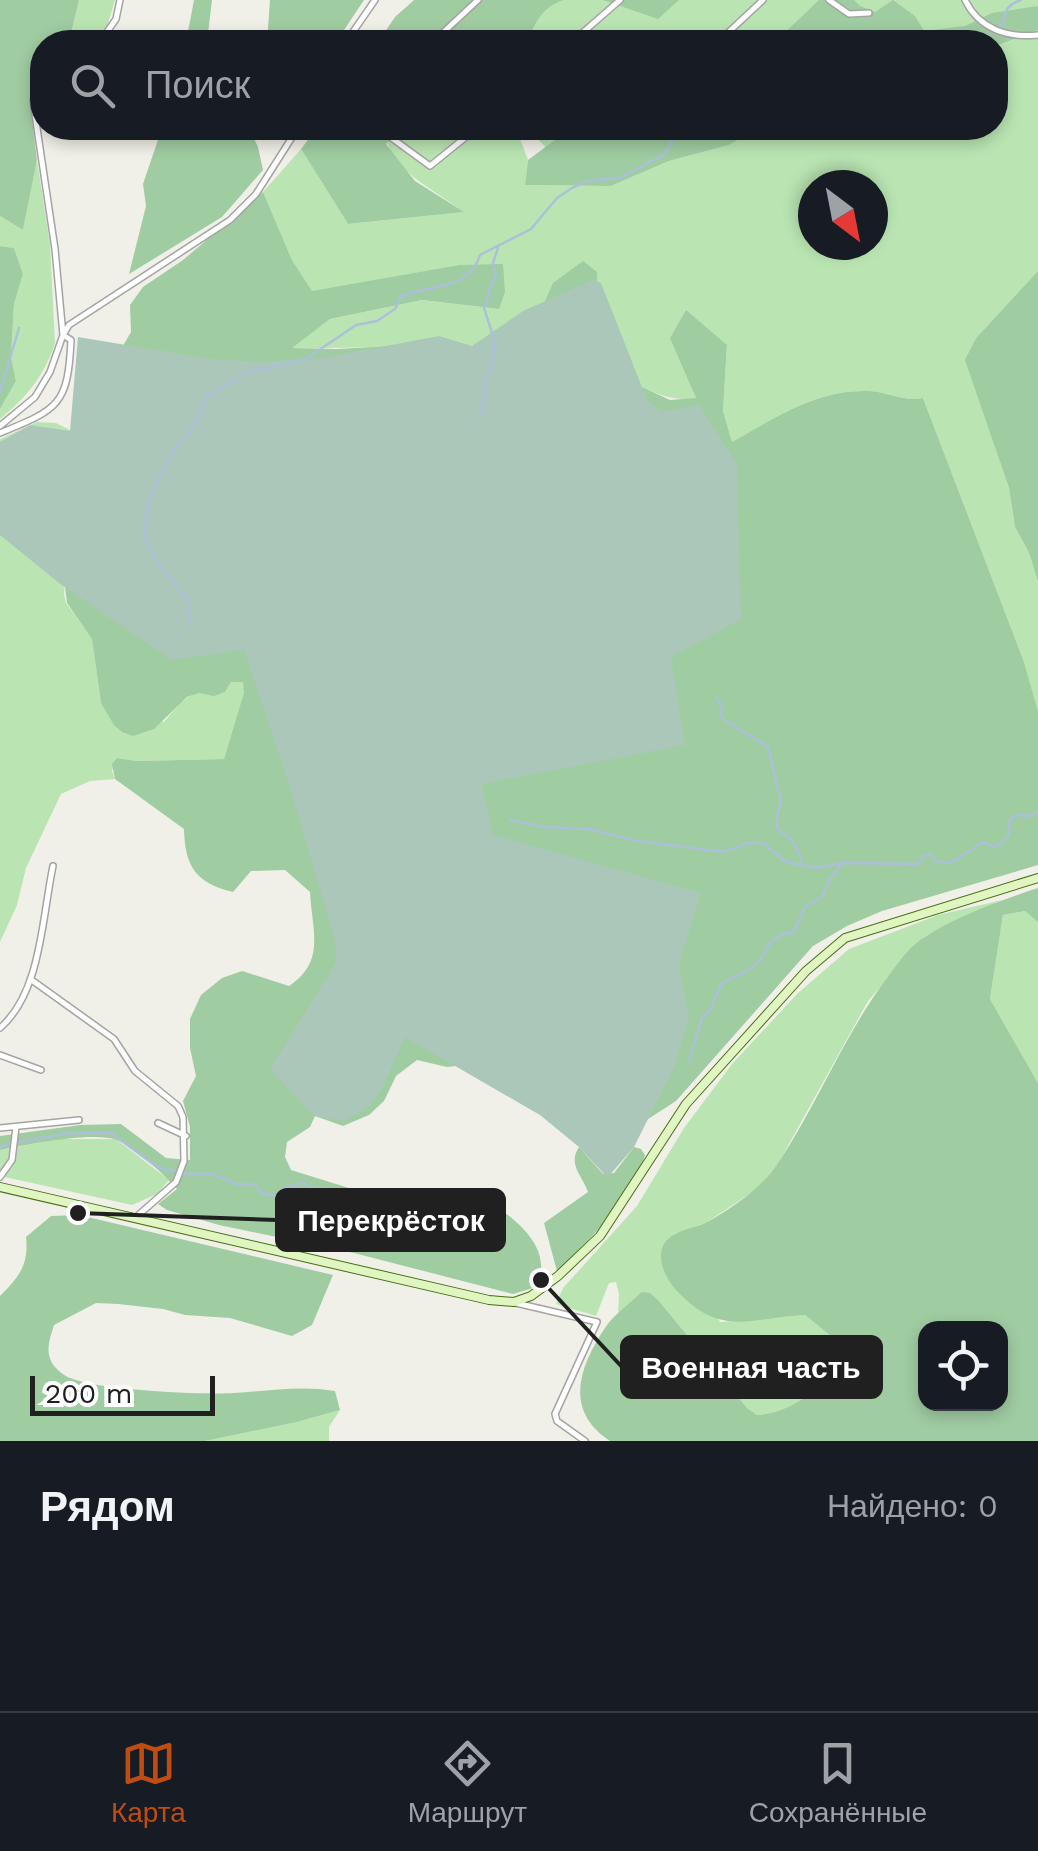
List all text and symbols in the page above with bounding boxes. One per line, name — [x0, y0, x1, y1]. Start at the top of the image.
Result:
search box — [30, 30, 1008, 140]
icon: search — [65, 58, 120, 113]
text: Поиск — [145, 63, 250, 107]
north arrow — [798, 170, 888, 260]
callout: Перекрёсток — [277, 1190, 504, 1250]
text: Перекрёсток — [297, 1203, 486, 1238]
map controls — [918, 1321, 1008, 1411]
button: locate — [918, 1321, 1008, 1411]
callout: Военная часть — [622, 1337, 881, 1397]
text: Военная часть — [641, 1350, 861, 1385]
scale bar — [30, 1371, 215, 1416]
text: 200 m — [45, 1377, 132, 1410]
text: Рядом — [40, 1482, 175, 1531]
text: Найдено: 0 — [827, 1487, 998, 1525]
tab: Карта — [111, 1736, 186, 1829]
tab: Маршрут — [408, 1736, 527, 1829]
tab: Сохранённые — [749, 1736, 927, 1829]

